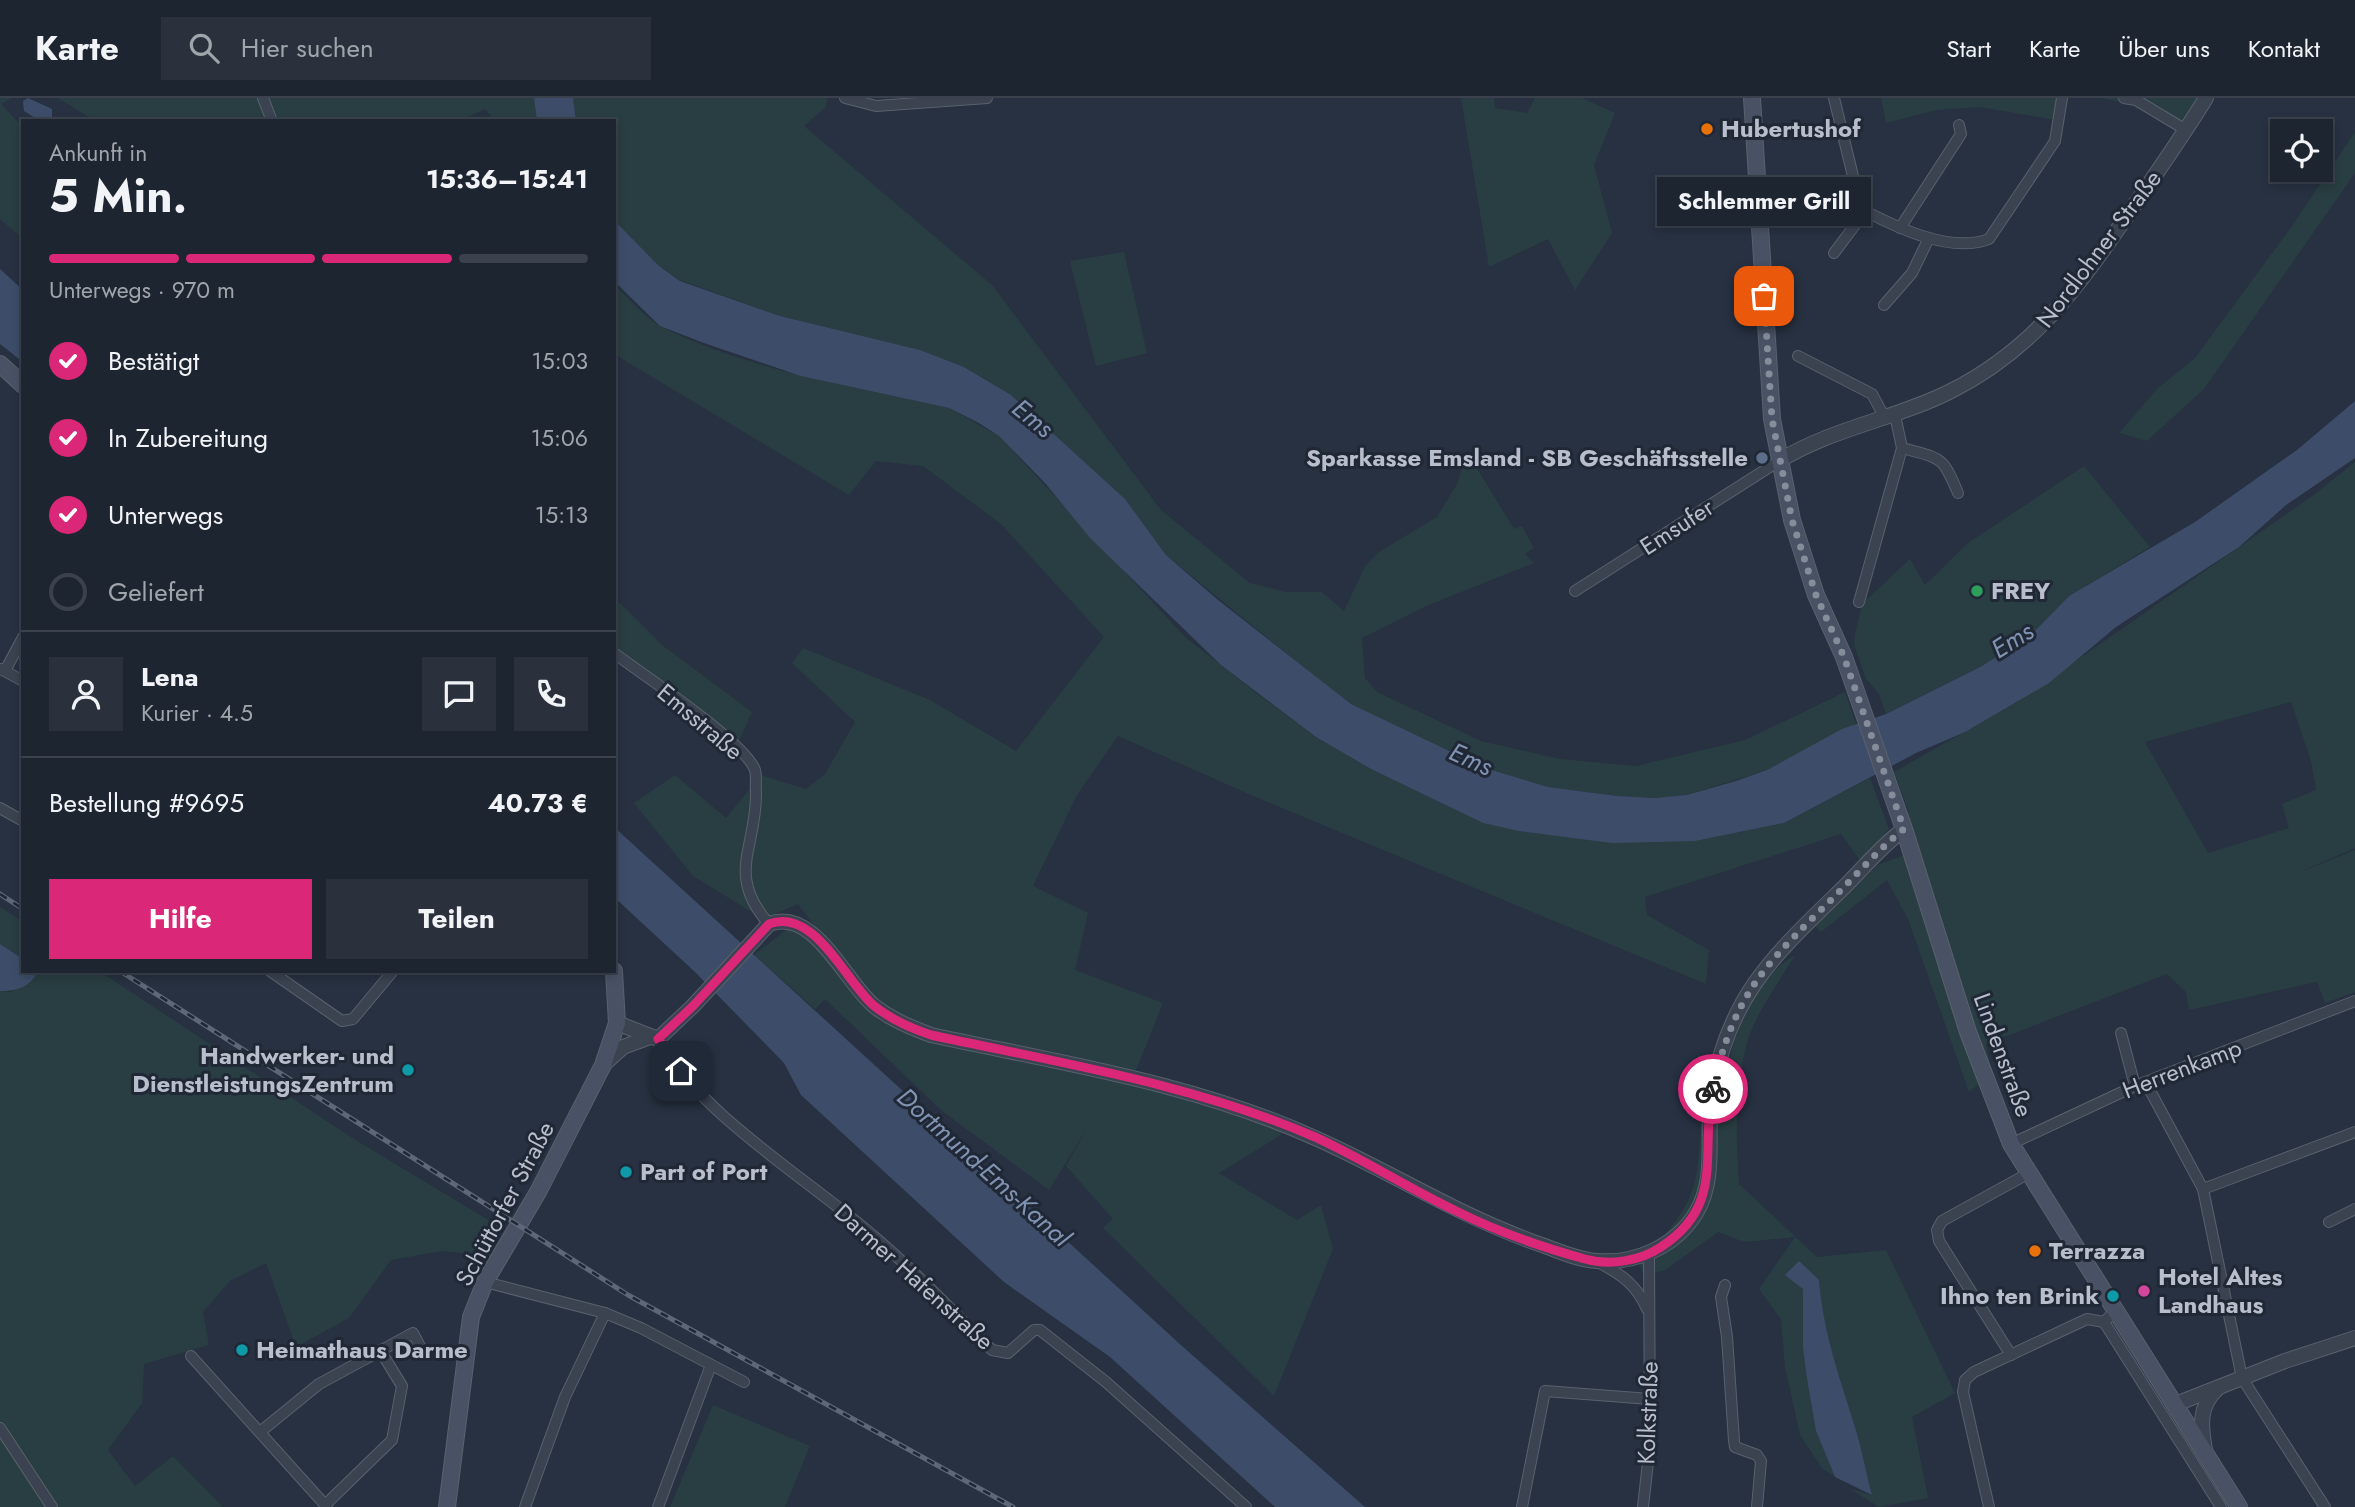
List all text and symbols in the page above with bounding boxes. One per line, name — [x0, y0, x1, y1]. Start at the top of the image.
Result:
search box — [161, 17, 651, 80]
text: Karte — [35, 25, 119, 72]
icon: search — [185, 29, 223, 67]
text: Hier suchen — [241, 29, 374, 67]
text: Start — [1947, 31, 1991, 66]
text: Karte — [2029, 31, 2080, 66]
text: Über uns — [2118, 31, 2210, 66]
text: Kontakt — [2248, 31, 2320, 66]
place label: Hubertushof — [1721, 111, 1862, 146]
map controls — [2270, 119, 2333, 182]
button: locate — [2270, 119, 2333, 182]
marker: Hubertushof — [1699, 121, 1715, 137]
text: Ankunft in — [49, 136, 147, 170]
text: 15:36–15:41 — [426, 160, 588, 198]
street label: Nordlohner Straße — [2027, 162, 2170, 335]
text: 5 Min. — [49, 163, 187, 229]
callout: Schlemmer Grill — [1657, 177, 1871, 226]
text: Schlemmer Grill — [1678, 184, 1850, 218]
pin — [1734, 266, 1794, 326]
text: Unterwegs · 970 m — [49, 273, 235, 307]
icon: bag — [1745, 277, 1783, 315]
icon: check — [49, 342, 87, 380]
text: Bestätigt — [108, 342, 199, 380]
text: 15:03 — [531, 344, 588, 378]
water label: Ems — [1004, 389, 1063, 447]
icon: check — [49, 419, 87, 457]
text: In Zubereitung — [108, 419, 268, 457]
text: 15:06 — [531, 421, 588, 455]
place label: Sparkasse Emsland - SB Geschäftsstelle — [1306, 440, 1748, 475]
marker: Sparkasse Emsland - SB Geschäftsstelle — [1754, 450, 1770, 466]
street label: Emsufer — [1633, 489, 1721, 563]
icon: check — [49, 496, 87, 534]
text: Unterwegs — [108, 496, 223, 534]
text: 15:13 — [535, 498, 588, 532]
text: Geliefert — [108, 573, 204, 611]
place label: FREY — [1991, 573, 2050, 608]
marker: FREY — [1969, 583, 1985, 599]
water label: Ems — [1983, 612, 2041, 668]
button: person — [49, 657, 123, 731]
button: chat — [422, 657, 496, 731]
button: phone — [514, 657, 588, 731]
text: Lena — [141, 658, 199, 696]
street label: Emsstraße — [650, 675, 751, 768]
text: Kurier · 4.5 — [141, 696, 253, 730]
water label: Ems — [1443, 733, 1499, 786]
text: Bestellung #9695 — [49, 784, 244, 822]
text: 40.73 € — [488, 784, 588, 822]
button: Hilfe — [49, 879, 312, 959]
button: Teilen — [326, 879, 588, 959]
street label: Lindenstraße — [1965, 988, 2042, 1122]
street label: Herrenkamp — [2117, 1030, 2246, 1107]
place label: Handwerker- und DienstleistungsZentrum — [132, 1038, 394, 1101]
pin — [651, 1041, 711, 1101]
icon: home — [662, 1052, 700, 1090]
courier — [1678, 1054, 1748, 1124]
marker: Handwerker- und DienstleistungsZentrum — [400, 1062, 416, 1078]
icon: bike — [1694, 1070, 1732, 1108]
water label: Dortmund-Ems-Kanal — [889, 1078, 1080, 1256]
street label: Schüttorfer Straße — [446, 1115, 563, 1292]
place label: Part of Port — [640, 1154, 768, 1189]
marker: Part of Port — [618, 1164, 634, 1180]
street label: Darmer Hafenstraße — [827, 1195, 1002, 1358]
place label: Terrazza — [2049, 1233, 2145, 1268]
marker: Terrazza — [2027, 1243, 2043, 1259]
place label: Hotel Altes Landhaus — [2158, 1259, 2283, 1322]
place label: Ihno ten Brink — [1940, 1278, 2099, 1313]
marker: Hotel Altes Landhaus — [2136, 1283, 2152, 1299]
marker: Ihno ten Brink — [2105, 1288, 2121, 1304]
place label: Heimathaus Darme — [256, 1332, 468, 1367]
marker: Heimathaus Darme — [234, 1342, 250, 1358]
street label: Kolkstraße — [1628, 1361, 1667, 1465]

